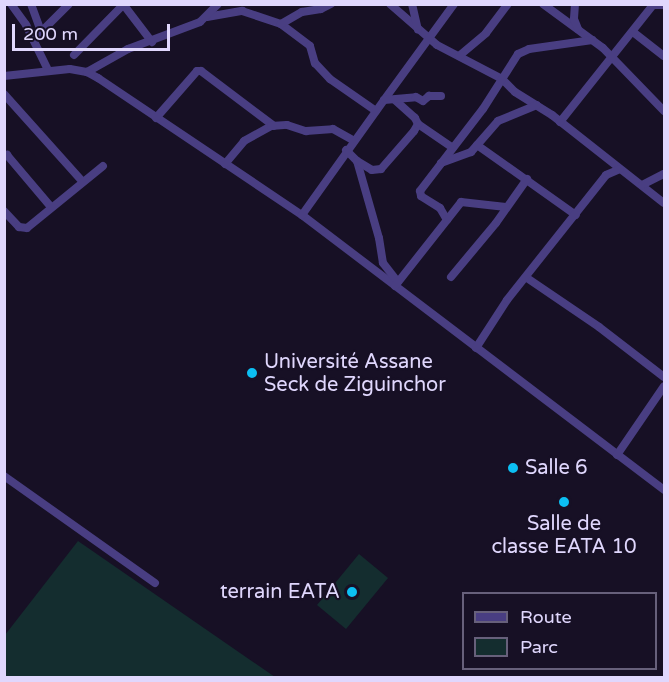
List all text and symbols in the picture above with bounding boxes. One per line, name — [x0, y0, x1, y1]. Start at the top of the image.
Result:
scale bar — [15, 12, 172, 50]
text: 200 m — [23, 23, 78, 45]
place label: Université Assane Seck de Ziguinchor — [264, 350, 446, 397]
marker: Université Assane Seck de Ziguinchor — [245, 366, 259, 380]
place label: Salle 6 — [525, 456, 588, 480]
marker: Salle 6 — [506, 461, 520, 475]
marker: Salle de classe EATA 10 — [557, 495, 571, 509]
place label: Salle de classe EATA 10 — [491, 512, 637, 559]
place label: terrain EATA — [220, 580, 340, 604]
marker: terrain EATA — [345, 585, 359, 599]
legend — [462, 592, 657, 670]
text: Route — [520, 606, 572, 628]
text: Parc — [520, 636, 558, 658]

